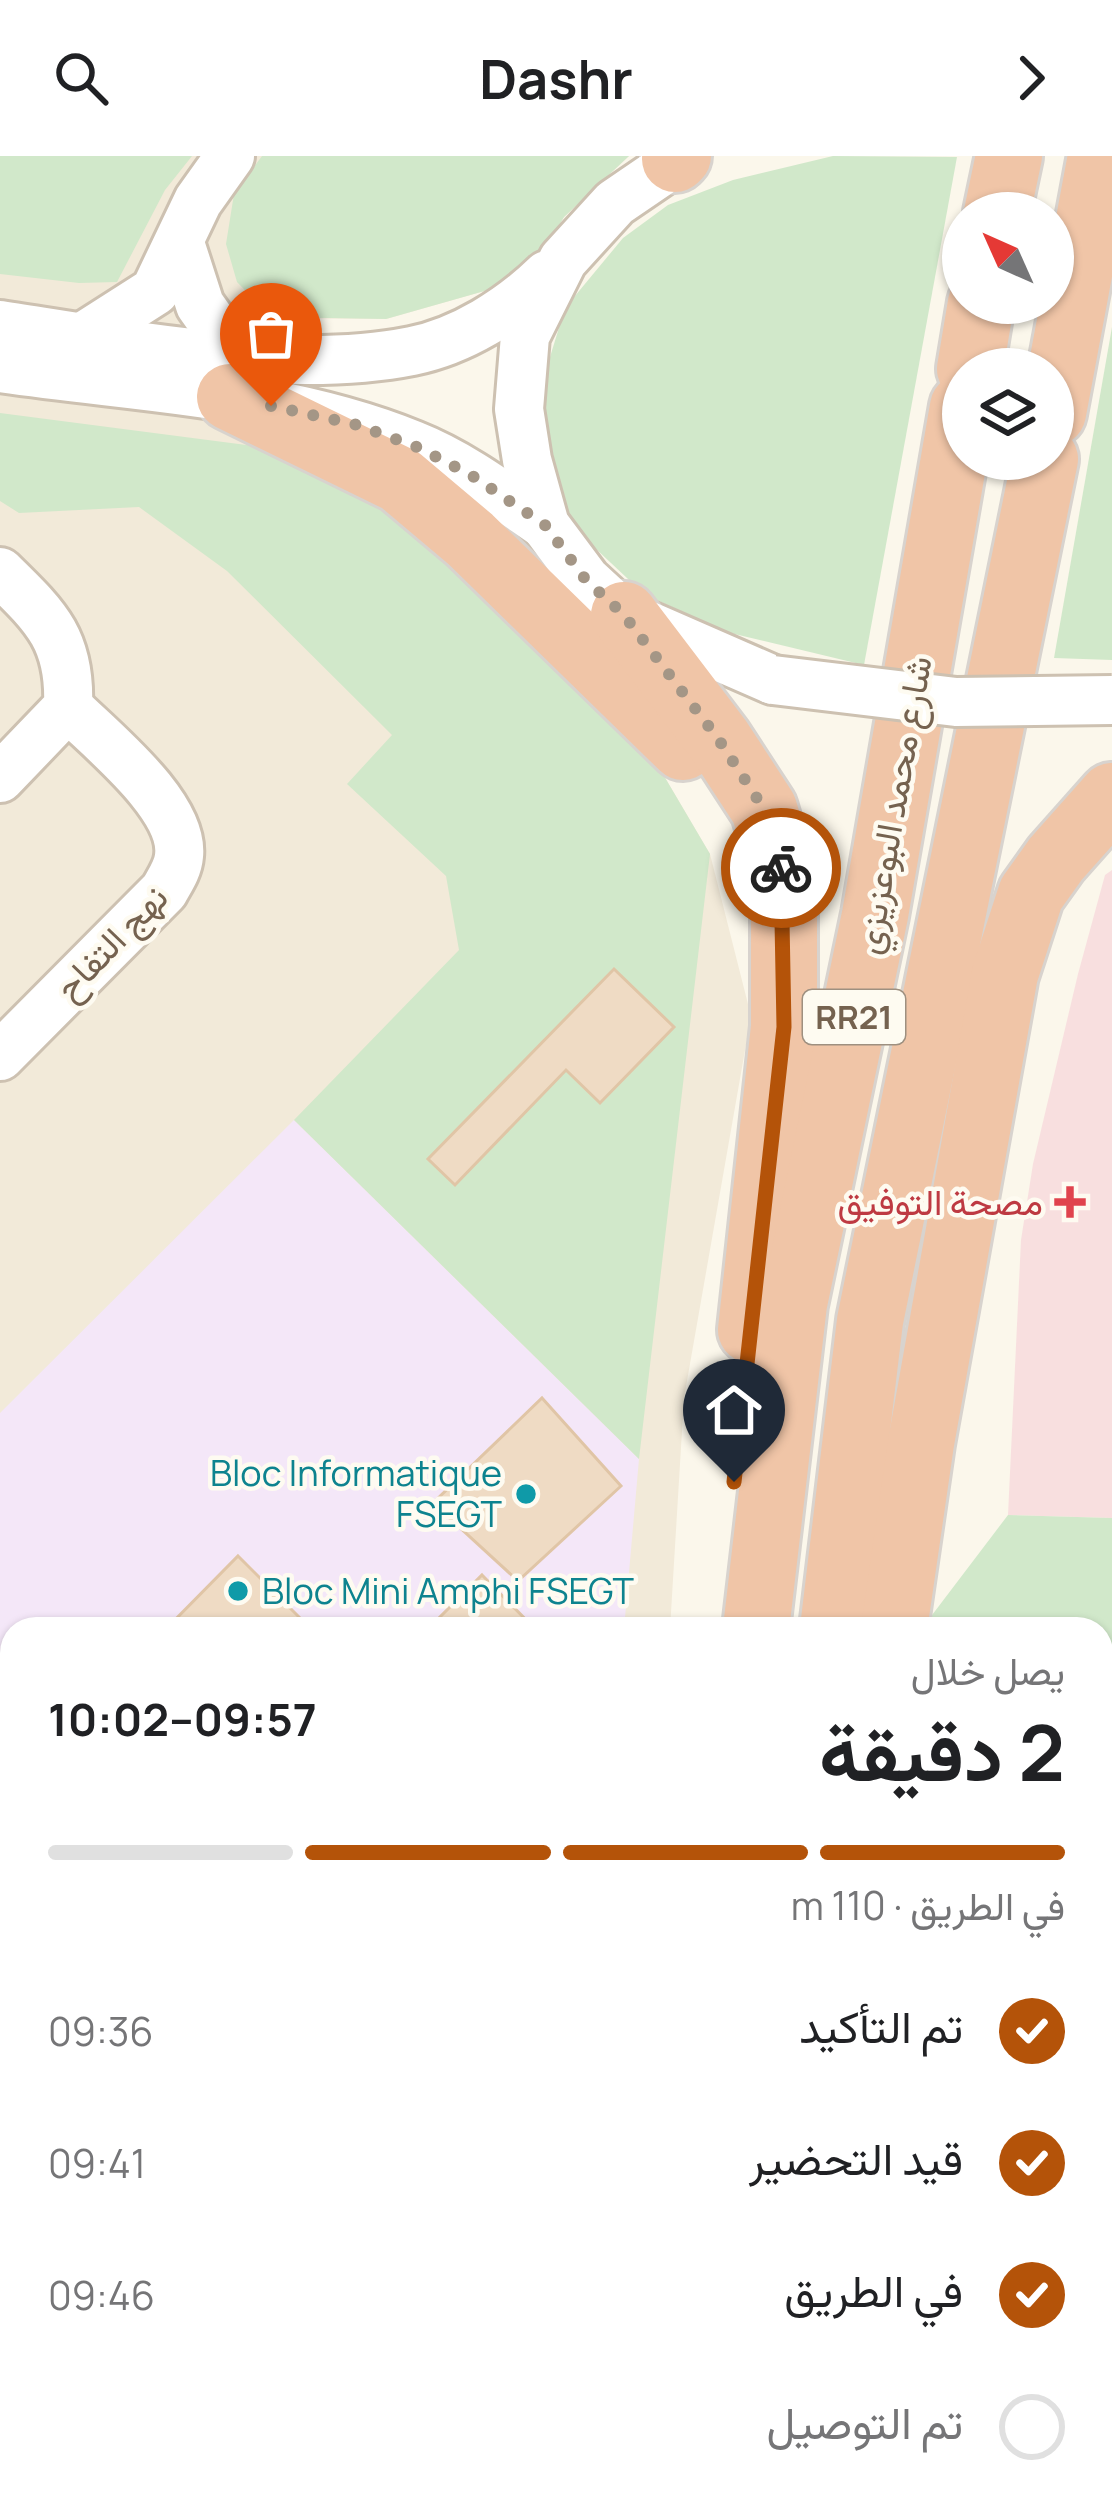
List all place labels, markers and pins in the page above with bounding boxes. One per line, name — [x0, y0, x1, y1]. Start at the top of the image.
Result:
pin — [220, 283, 322, 406]
place label: مصحة التوفيق — [838, 1177, 1043, 1226]
marker: مصحة التوفيق — [1054, 1186, 1086, 1218]
pin — [683, 1359, 785, 1482]
place label: Bloc Informatique FSEGT — [210, 1448, 503, 1538]
marker: Bloc Informatique FSEGT — [513, 1481, 539, 1507]
place label: Bloc Mini Amphi FSEGT — [262, 1566, 635, 1615]
marker: Bloc Mini Amphi FSEGT — [225, 1578, 251, 1604]

